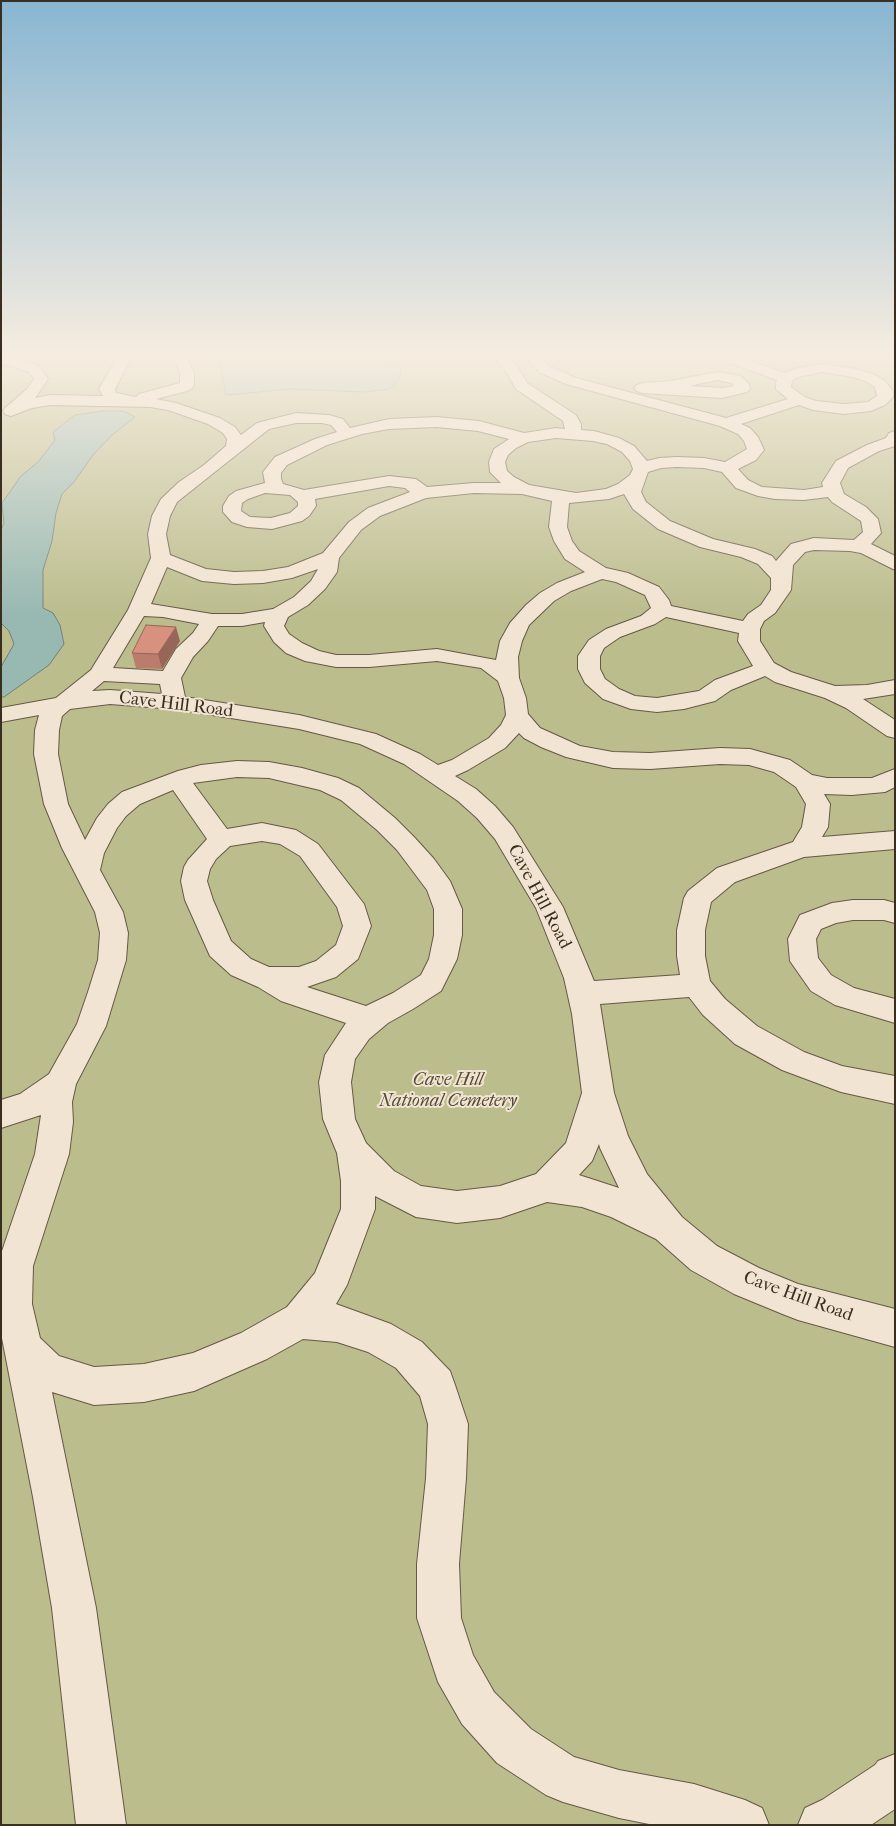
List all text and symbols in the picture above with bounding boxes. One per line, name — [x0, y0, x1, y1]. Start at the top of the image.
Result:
street label: Cave Hill Road — [118, 687, 234, 723]
street label: Cave Hill Road — [502, 841, 576, 953]
park label: Cave Hill National Cemetery — [379, 1070, 517, 1112]
street label: Cave Hill Road — [740, 1267, 856, 1327]

